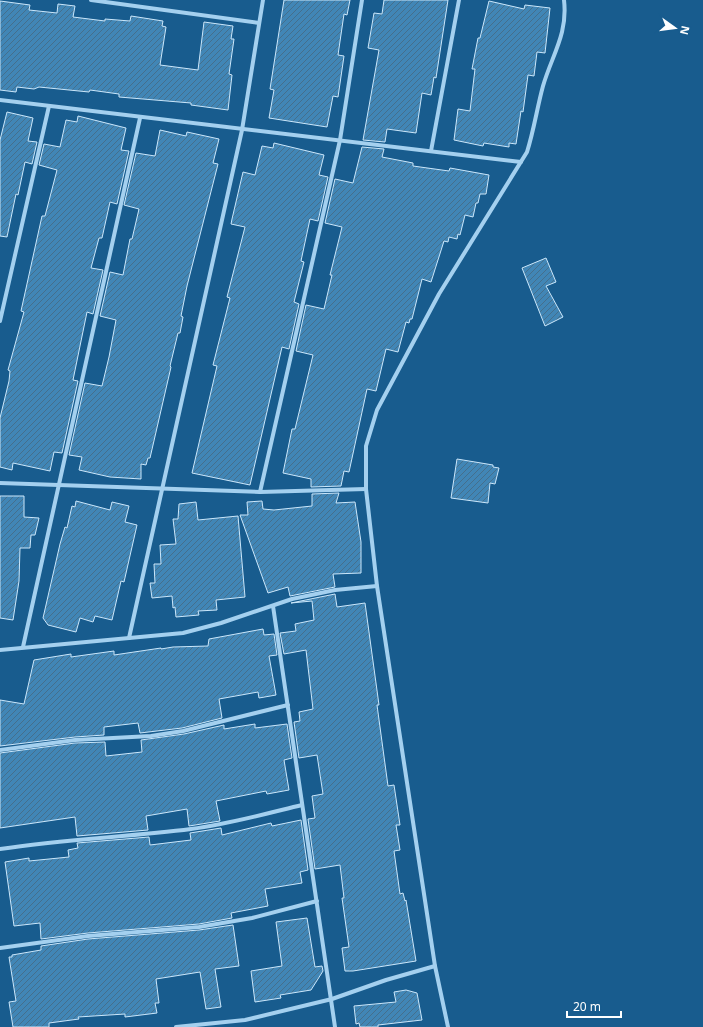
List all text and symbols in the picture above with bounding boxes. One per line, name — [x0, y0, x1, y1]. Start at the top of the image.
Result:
north arrow — [655, 8, 695, 48]
text: N — [677, 24, 694, 37]
scale bar — [567, 993, 621, 1019]
text: 20 m — [573, 998, 601, 1015]

